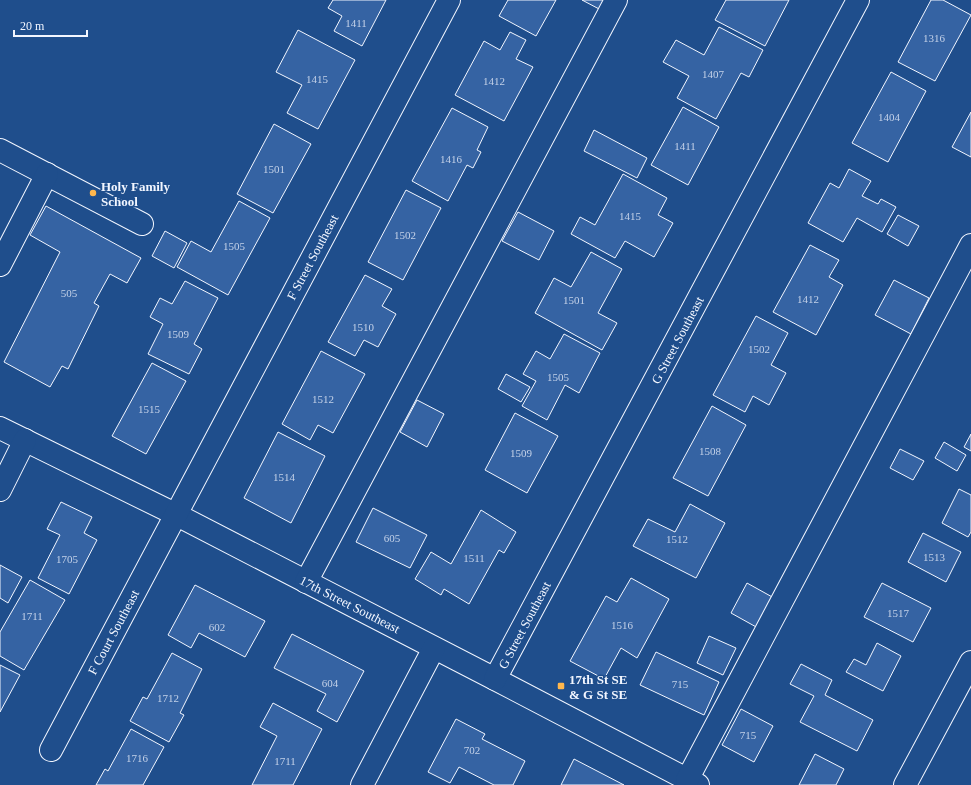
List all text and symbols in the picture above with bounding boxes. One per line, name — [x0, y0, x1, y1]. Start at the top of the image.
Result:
scale bar — [14, 12, 87, 38]
house number: 1411 — [345, 17, 367, 29]
text: 20 m — [20, 19, 45, 33]
house number: 1316 — [923, 32, 946, 44]
house number: 1407 — [702, 68, 725, 80]
house number: 1415 — [306, 73, 329, 85]
house number: 1412 — [483, 75, 505, 87]
house number: 1404 — [878, 111, 901, 123]
house number: 1411 — [674, 140, 696, 152]
house number: 1416 — [440, 153, 463, 165]
house number: 1501 — [263, 163, 285, 175]
place label: Holy Family School — [101, 179, 170, 209]
marker: Holy Family School — [88, 188, 98, 198]
house number: 1415 — [619, 210, 642, 222]
street label: F Street Southeast — [284, 212, 341, 303]
house number: 1502 — [394, 229, 416, 241]
house number: 1505 — [223, 240, 246, 252]
house number: 505 — [61, 287, 78, 299]
house number: 1412 — [797, 293, 819, 305]
house number: 1501 — [563, 294, 585, 306]
street label: G Street Southeast — [648, 294, 707, 386]
house number: 1510 — [352, 321, 375, 333]
house number: 1509 — [167, 328, 190, 340]
house number: 1502 — [748, 343, 770, 355]
house number: 1505 — [547, 371, 570, 383]
house number: 1512 — [312, 393, 334, 405]
house number: 1515 — [138, 403, 161, 415]
house number: 1508 — [699, 445, 722, 457]
house number: 1509 — [510, 447, 533, 459]
house number: 1514 — [273, 471, 296, 483]
house number: 605 — [384, 532, 401, 544]
house number: 1512 — [666, 533, 688, 545]
house number: 1513 — [923, 551, 946, 563]
house number: 1511 — [463, 552, 485, 564]
house number: 1705 — [56, 553, 79, 565]
street label: 17th Street Southeast — [297, 573, 403, 636]
street label: G Street Southeast — [495, 579, 554, 671]
street label: F Court Southeast — [85, 587, 142, 677]
house number: 1517 — [887, 607, 910, 619]
house number: 1711 — [21, 610, 43, 622]
house number: 1516 — [611, 619, 634, 631]
house number: 602 — [209, 621, 225, 633]
place label: 17th St SE & G St SE — [569, 672, 628, 702]
house number: 604 — [322, 677, 339, 689]
house number: 715 — [672, 678, 689, 690]
marker: 17th St SE & G St SE — [556, 681, 566, 691]
house number: 1712 — [157, 692, 179, 704]
house number: 715 — [740, 729, 757, 741]
house number: 702 — [464, 744, 480, 756]
house number: 1716 — [126, 752, 149, 764]
house number: 1711 — [274, 755, 296, 767]

